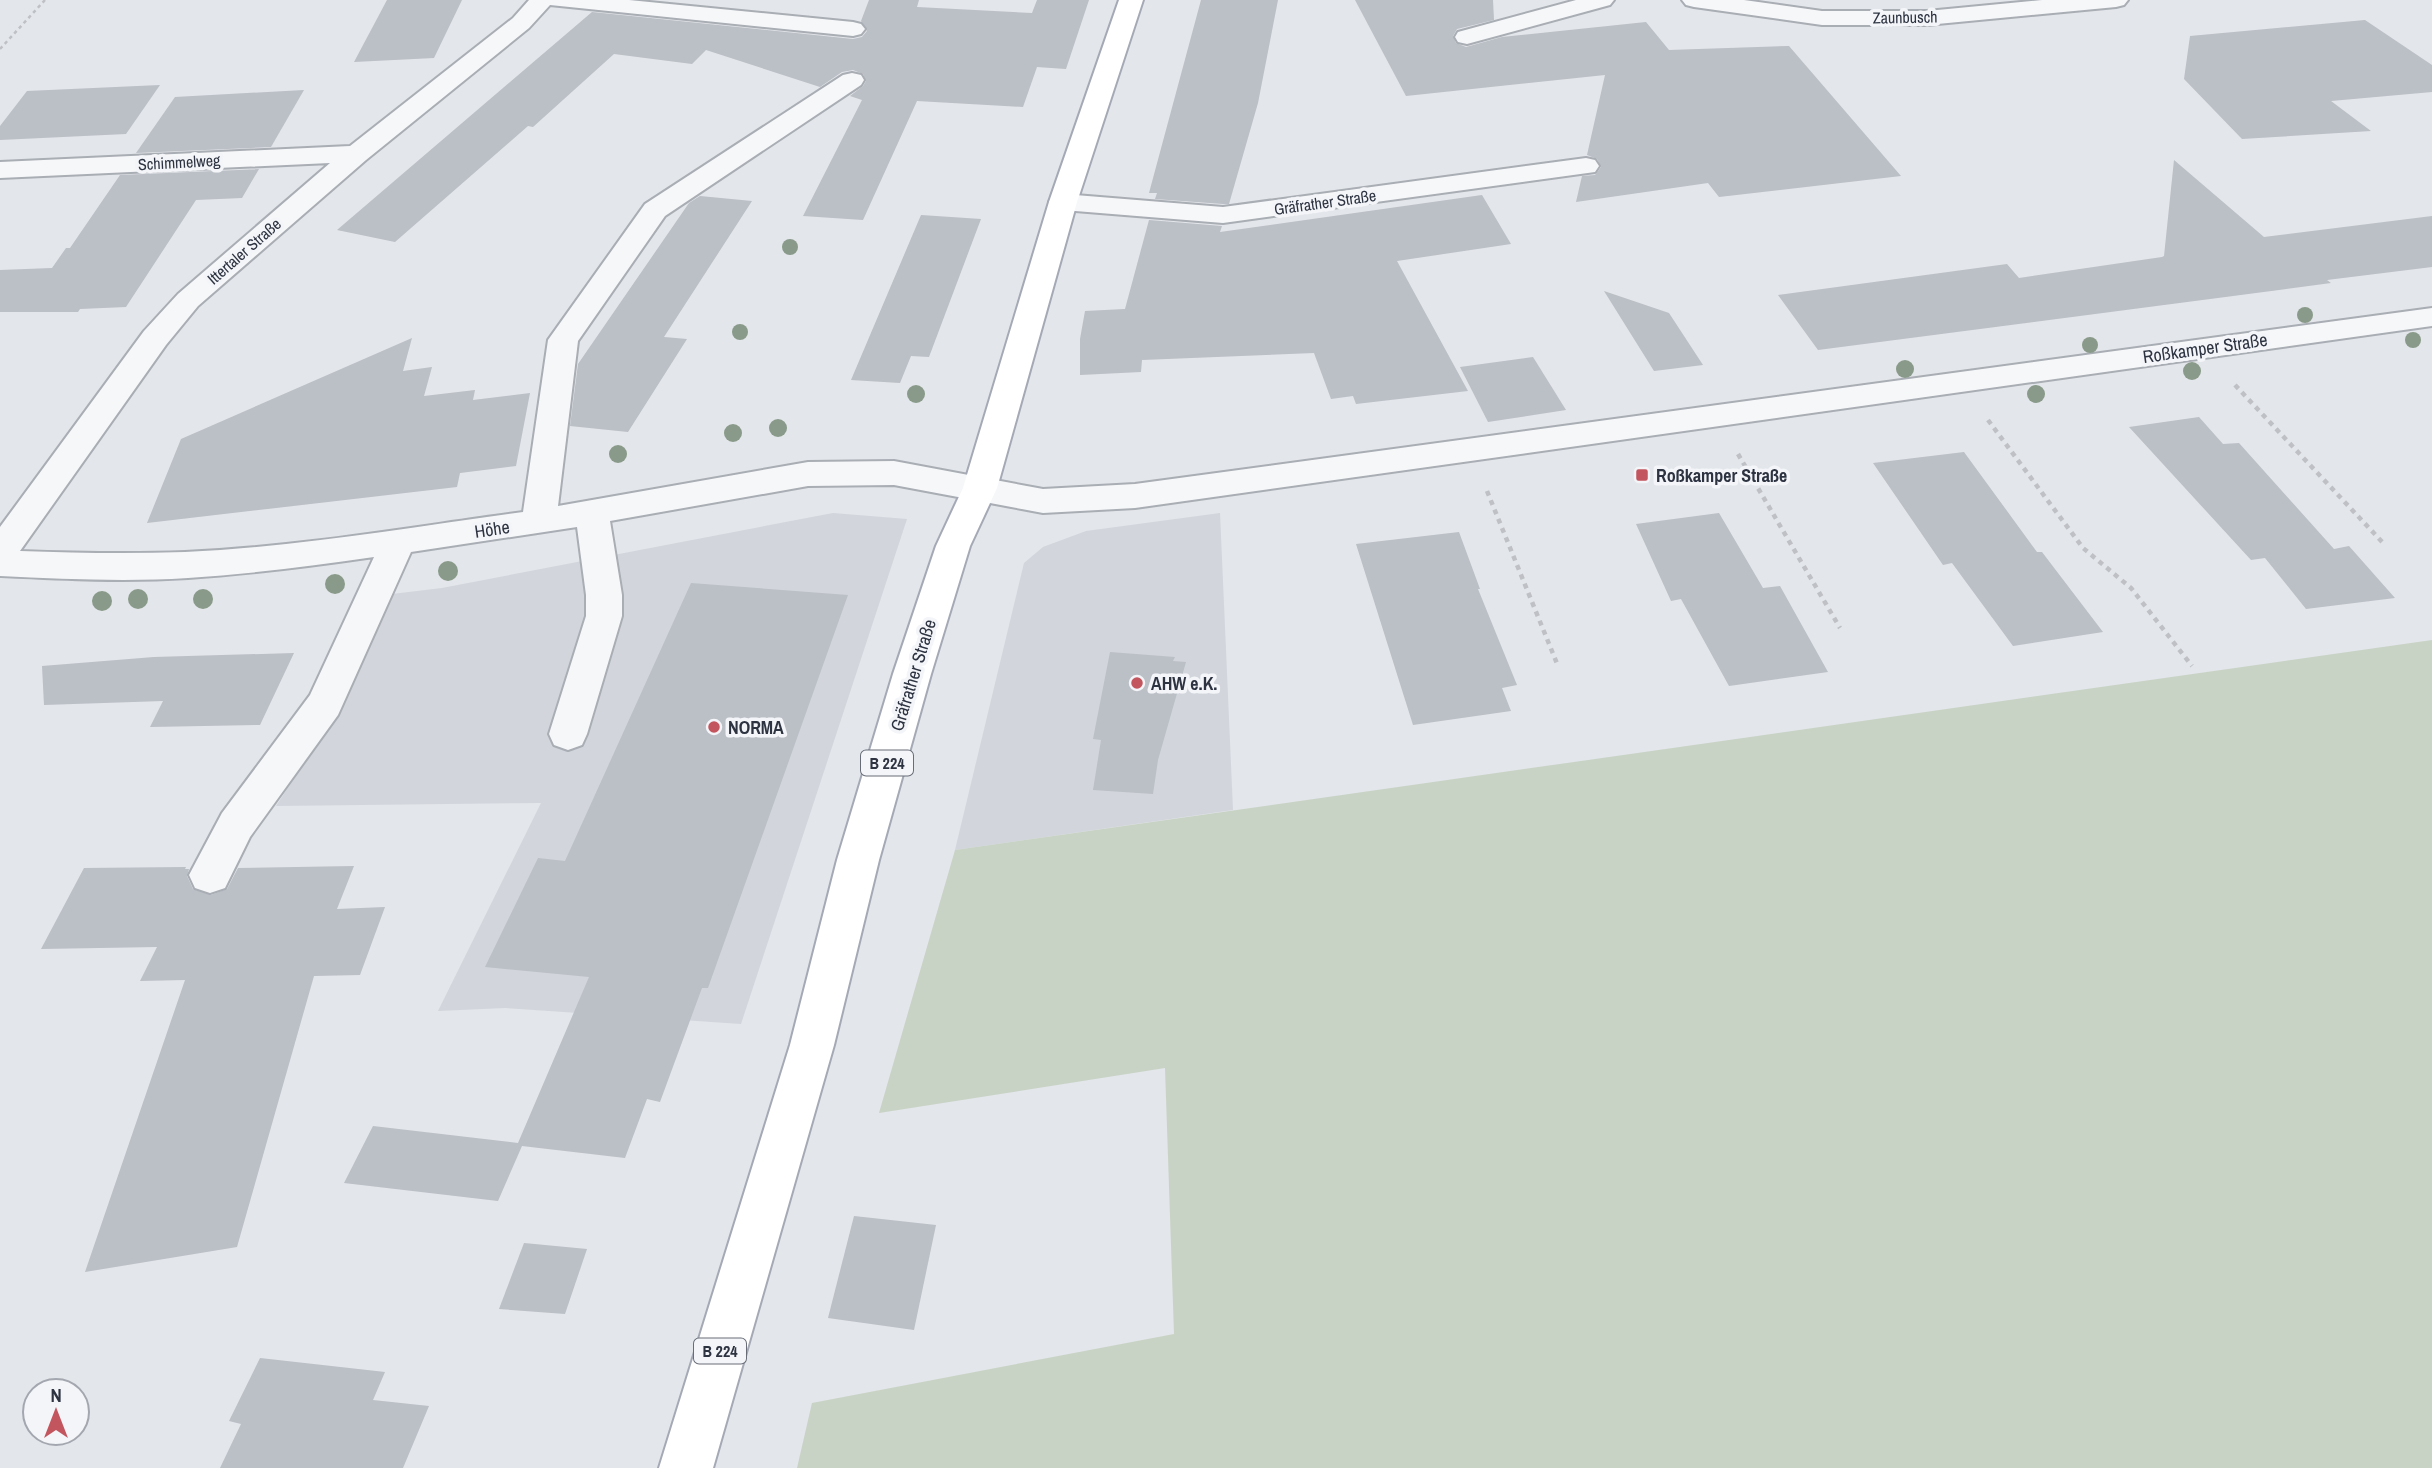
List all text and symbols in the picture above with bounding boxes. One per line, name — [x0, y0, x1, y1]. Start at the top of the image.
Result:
street label: Zaunbusch — [1872, 5, 1938, 29]
street label: Schimmelweg — [137, 149, 221, 175]
street label: Gräfrather Straße — [1273, 184, 1377, 220]
street label: Ittertaler Straße — [202, 213, 286, 289]
street label: Roßkamper Straße — [2141, 327, 2269, 369]
place label: Roßkamper Straße — [1656, 463, 1787, 488]
marker: Roßkamper Straße — [1634, 467, 1650, 483]
street label: Höhe — [473, 514, 511, 544]
street label: Gräfrather Straße — [884, 616, 942, 734]
place label: AHW e.K. — [1151, 671, 1217, 696]
marker: AHW e.K. — [1129, 675, 1145, 691]
place label: NORMA — [728, 715, 784, 740]
marker: NORMA — [706, 719, 722, 735]
road number: B 224 — [861, 750, 913, 776]
road number: B 224 — [694, 1338, 746, 1364]
north arrow — [21, 1377, 91, 1447]
text: N — [50, 1382, 62, 1408]

